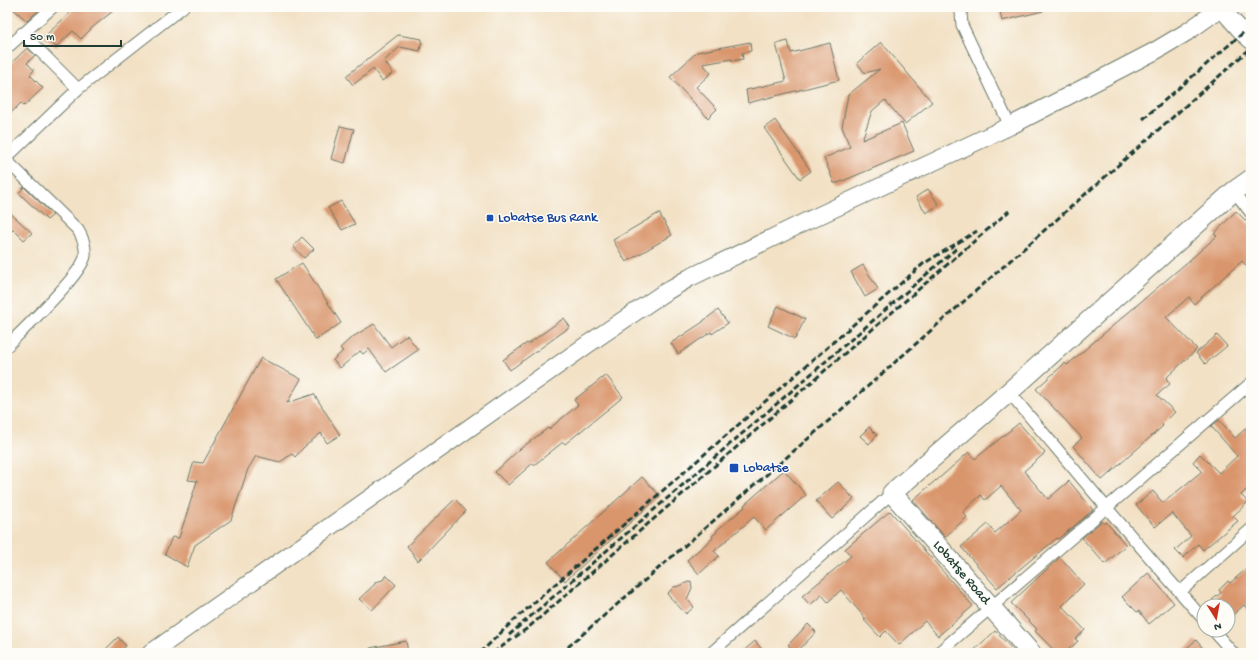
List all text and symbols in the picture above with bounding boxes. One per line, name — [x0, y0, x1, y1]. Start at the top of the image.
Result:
scale bar — [24, 22, 121, 48]
text: 50 m — [30, 31, 55, 45]
place label: Lobatse Bus Rank — [498, 210, 599, 227]
marker: Lobatse Bus Rank — [485, 213, 495, 223]
place label: Lobatse — [743, 460, 789, 477]
marker: Lobatse — [728, 462, 740, 474]
street label: Lobatse Road — [928, 537, 995, 610]
north arrow — [1196, 598, 1236, 638]
text: N — [1213, 619, 1222, 632]

